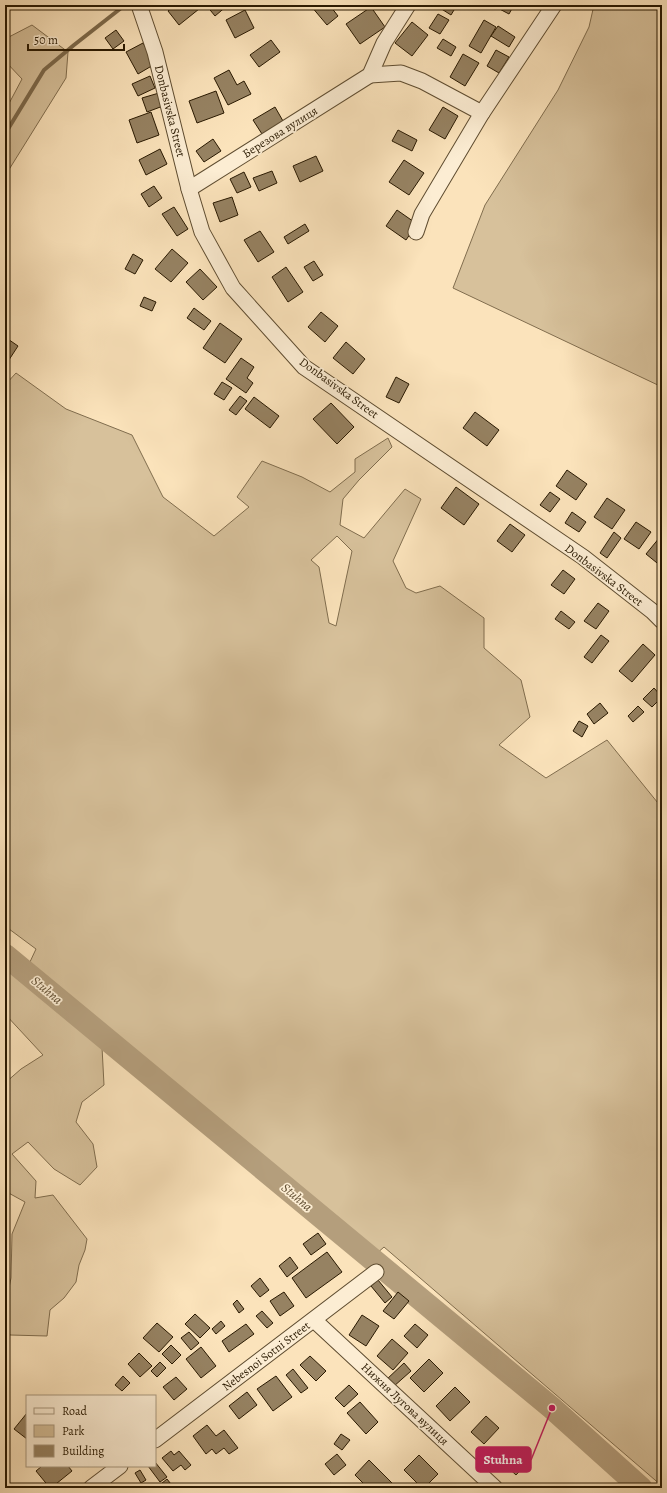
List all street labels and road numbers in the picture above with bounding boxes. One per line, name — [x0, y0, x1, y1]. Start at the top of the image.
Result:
street label: Donbasivska Street — [151, 63, 189, 159]
street label: Березова вулиця — [239, 102, 321, 162]
street label: Donbasivska Street — [296, 354, 382, 422]
street label: Donbasivska Street — [562, 540, 646, 610]
street label: Nebesnoi Sotni Street — [219, 1318, 313, 1394]
street label: Нижня Лугова вулиця — [358, 1359, 452, 1449]

